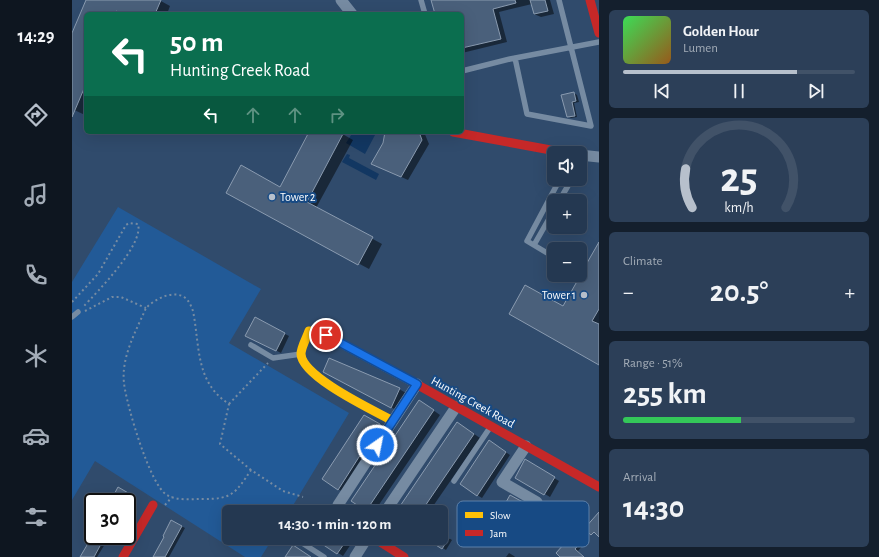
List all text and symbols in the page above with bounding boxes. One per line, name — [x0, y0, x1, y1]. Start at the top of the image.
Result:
text: Golden Hour — [683, 24, 759, 39]
text: 14:29 — [18, 28, 54, 46]
icon: left — [104, 28, 156, 80]
text: 50 m — [170, 29, 224, 57]
text: Lumen — [683, 42, 718, 55]
text: Hunting Creek Road — [170, 62, 310, 80]
icon: previous — [651, 80, 673, 102]
icon: pause — [728, 80, 750, 102]
icon: next — [805, 80, 827, 102]
icon: directions — [22, 101, 50, 129]
icon: left — [200, 104, 222, 126]
icon: ahead — [242, 104, 264, 126]
icon: ahead — [284, 104, 306, 126]
icon: right — [326, 104, 348, 126]
map controls — [547, 146, 587, 282]
button: sound — [547, 146, 587, 186]
text: 25 — [720, 158, 758, 199]
icon: music — [22, 181, 50, 209]
place label: Tower 2 — [280, 191, 316, 203]
marker: Tower 2 — [267, 192, 277, 202]
button: + — [547, 194, 587, 234]
text: km/h — [724, 201, 754, 215]
button: − — [547, 242, 587, 282]
text: Climate — [623, 255, 662, 268]
icon: phone — [22, 261, 50, 289]
text: 20.5° — [710, 277, 768, 307]
text: − — [623, 281, 634, 303]
text: + — [844, 281, 855, 303]
place label: Tower 1 — [542, 289, 576, 301]
marker: Tower 1 — [579, 290, 589, 300]
pin — [309, 318, 343, 352]
icon: arrive — [315, 324, 337, 346]
icon: climate — [22, 342, 50, 370]
text: Range · 51% — [623, 357, 683, 370]
street label: Hunting Creek Road — [429, 374, 517, 430]
text: 255 km — [623, 379, 707, 409]
icon: car — [22, 422, 50, 450]
position arrow — [356, 424, 398, 466]
text: Arrival — [623, 471, 656, 484]
speed limit sign: 30 — [84, 493, 136, 545]
text: 14:30 — [623, 493, 684, 523]
legend — [457, 501, 589, 547]
icon: filters — [22, 503, 50, 531]
text: Slow — [490, 510, 511, 521]
text: 14:30 · 1 min · 120 m — [279, 517, 391, 532]
text: Jam — [490, 528, 507, 539]

